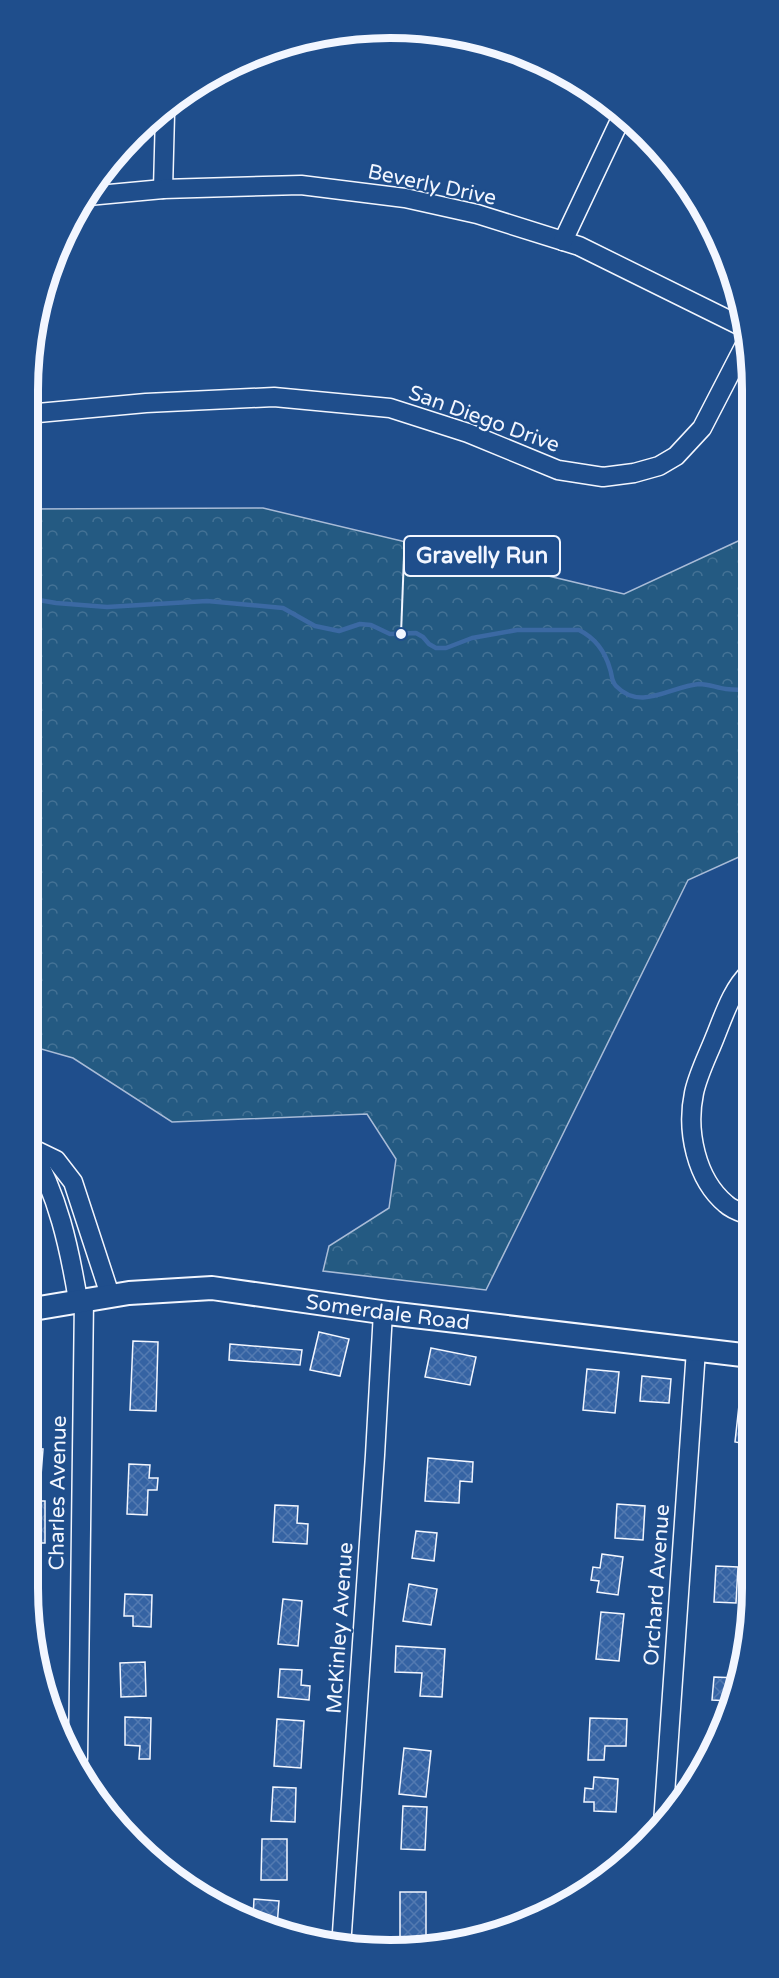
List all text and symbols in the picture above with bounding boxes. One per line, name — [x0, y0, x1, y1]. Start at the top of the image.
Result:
street label: Beverly Drive — [365, 159, 499, 211]
street label: San Diego Drive — [405, 380, 563, 458]
callout: Gravelly Run — [404, 536, 560, 576]
text: Gravelly Run — [416, 543, 548, 569]
street label: Somerdale Road — [304, 1289, 471, 1335]
street label: Charles Avenue — [44, 1415, 72, 1571]
street label: Orchard Avenue — [639, 1503, 675, 1667]
street label: McKinley Avenue — [322, 1541, 358, 1715]

